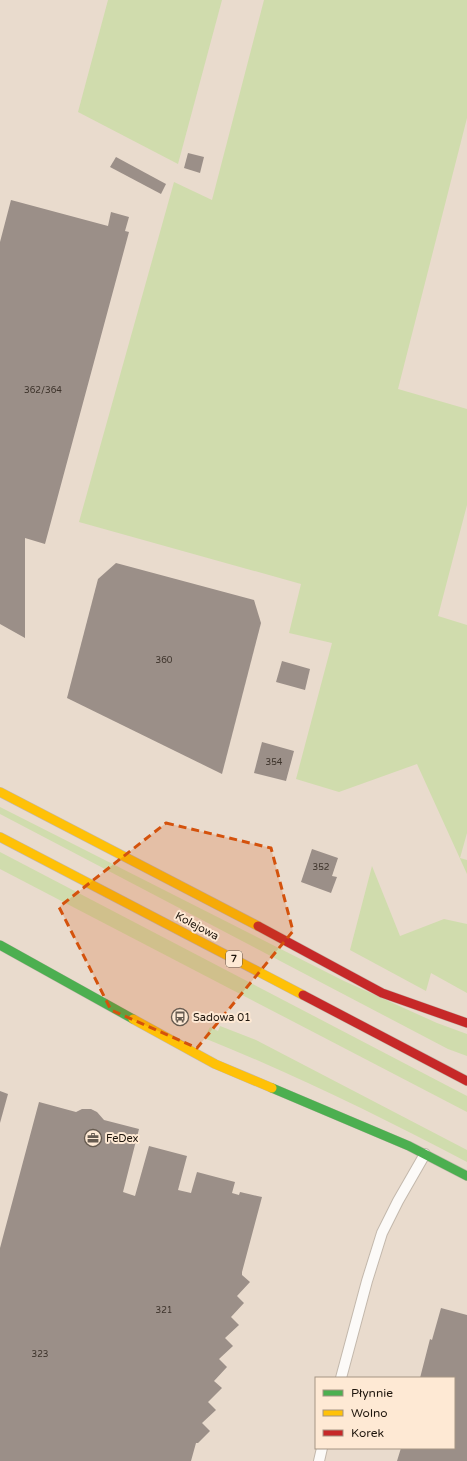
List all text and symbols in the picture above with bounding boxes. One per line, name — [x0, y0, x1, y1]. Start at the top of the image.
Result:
house number: 362/364 — [24, 385, 62, 396]
house number: 360 — [156, 655, 173, 666]
house number: 354 — [266, 757, 283, 768]
house number: 352 — [313, 862, 329, 873]
street label: Kolejowa — [173, 909, 221, 943]
road number: 7 — [226, 951, 242, 967]
bus stop icon: Sadowa 01 — [170, 1007, 190, 1027]
place label: Sadowa 01 — [193, 1011, 251, 1024]
office icon: FeDex — [83, 1128, 103, 1148]
place label: FeDex — [106, 1132, 139, 1145]
house number: 321 — [156, 1305, 172, 1316]
house number: 323 — [32, 1349, 48, 1360]
legend — [315, 1377, 455, 1449]
text: Płynnie — [351, 1386, 393, 1400]
text: Wolno — [351, 1406, 387, 1420]
text: Korek — [351, 1426, 385, 1440]

